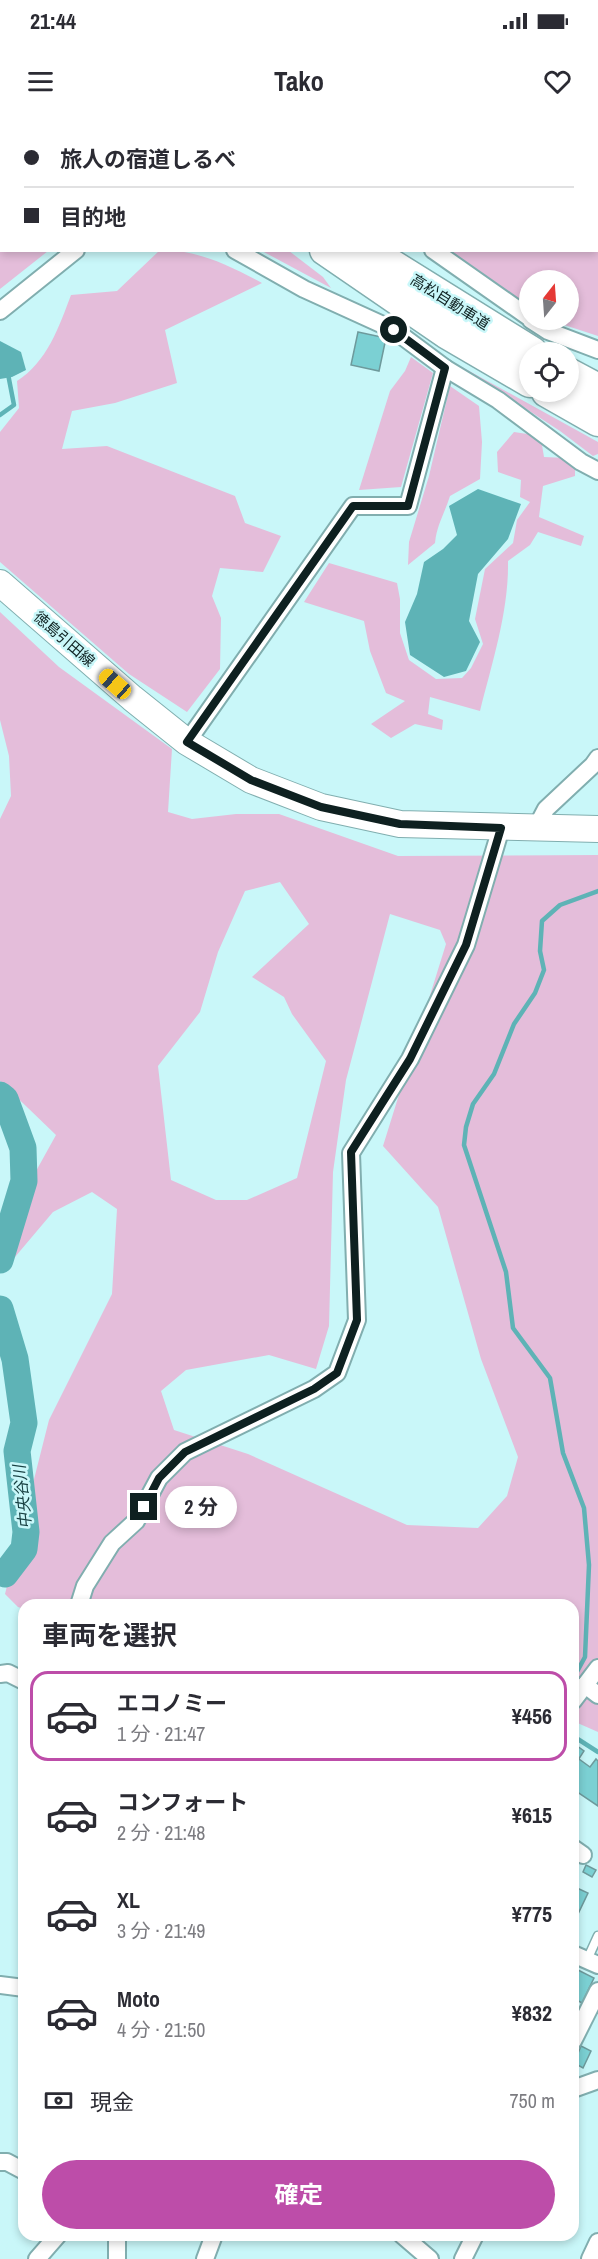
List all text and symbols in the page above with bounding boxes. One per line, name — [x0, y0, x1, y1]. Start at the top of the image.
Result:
text: 21:44 — [30, 6, 76, 36]
text: Tako — [274, 63, 324, 99]
icon: menu — [24, 65, 57, 98]
icon: heart — [541, 65, 574, 98]
text: 旅人の宿道しるべ — [60, 144, 236, 174]
text: 目的地 — [60, 202, 126, 232]
street label: 高松自動車道 — [407, 269, 494, 334]
north arrow — [519, 270, 579, 330]
map controls — [519, 270, 579, 402]
route start — [380, 316, 407, 343]
button: locate — [519, 342, 579, 402]
street label: 徳島引田線 — [29, 606, 100, 671]
car — [96, 665, 134, 703]
water label: 中央谷川 — [8, 1462, 36, 1530]
callout: 2 分 — [165, 1486, 237, 1528]
route end — [130, 1493, 157, 1520]
text: 2 分 — [184, 1493, 218, 1520]
text: 車両を選択 — [42, 1617, 177, 1653]
text: エコノミー — [117, 1688, 227, 1718]
icon: car — [45, 1689, 99, 1743]
text: ¥456 — [512, 1701, 552, 1731]
text: 1 分 · 21:47 — [117, 1720, 205, 1747]
text: コンフォート — [117, 1787, 248, 1817]
icon: car — [45, 1788, 99, 1842]
text: ¥615 — [512, 1800, 552, 1830]
text: 2 分 · 21:48 — [117, 1819, 205, 1846]
text: XL — [117, 1885, 140, 1915]
icon: car — [45, 1887, 99, 1941]
text: ¥775 — [512, 1899, 552, 1929]
text: 3 分 · 21:49 — [117, 1917, 205, 1944]
text: Moto — [117, 1984, 160, 2014]
icon: car — [45, 1986, 99, 2040]
text: ¥832 — [512, 1998, 552, 2028]
text: 4 分 · 21:50 — [117, 2016, 205, 2043]
icon: cash — [42, 2084, 75, 2117]
text: 現金 — [90, 2087, 134, 2117]
text: 750 m — [509, 2087, 555, 2114]
button: 確定 — [42, 2160, 555, 2229]

